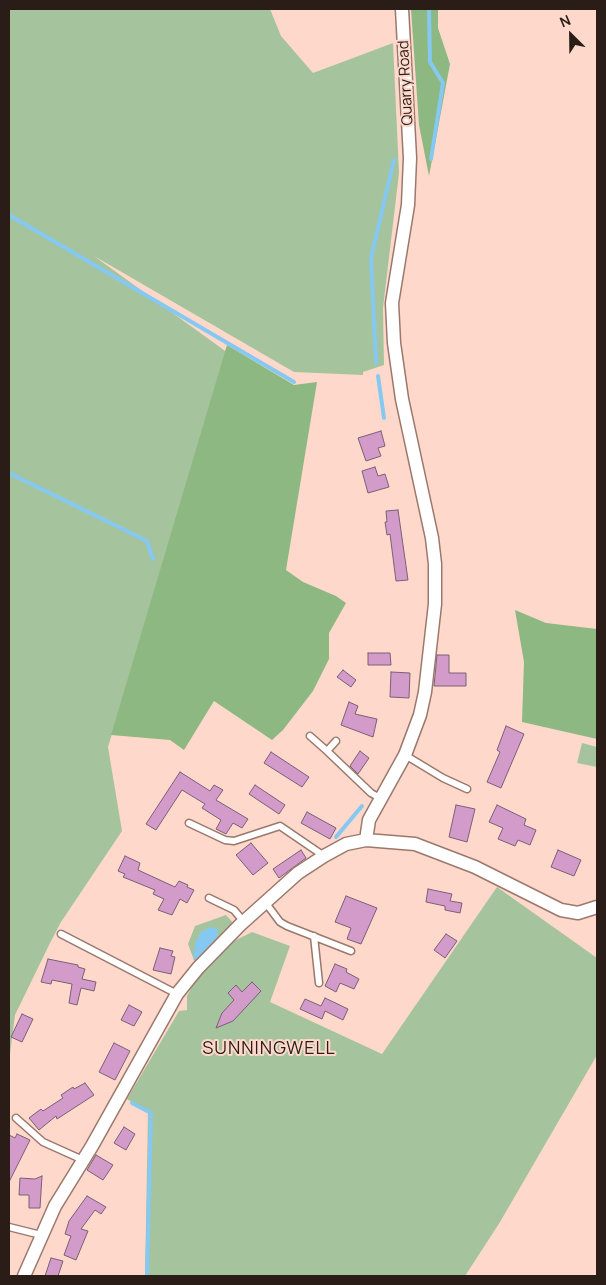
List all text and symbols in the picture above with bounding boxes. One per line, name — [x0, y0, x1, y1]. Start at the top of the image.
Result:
north arrow — [546, 10, 596, 60]
text: N — [557, 10, 573, 31]
street label: Quarry Road — [395, 40, 417, 126]
district label: SUNNINGWELL — [201, 1038, 337, 1060]

